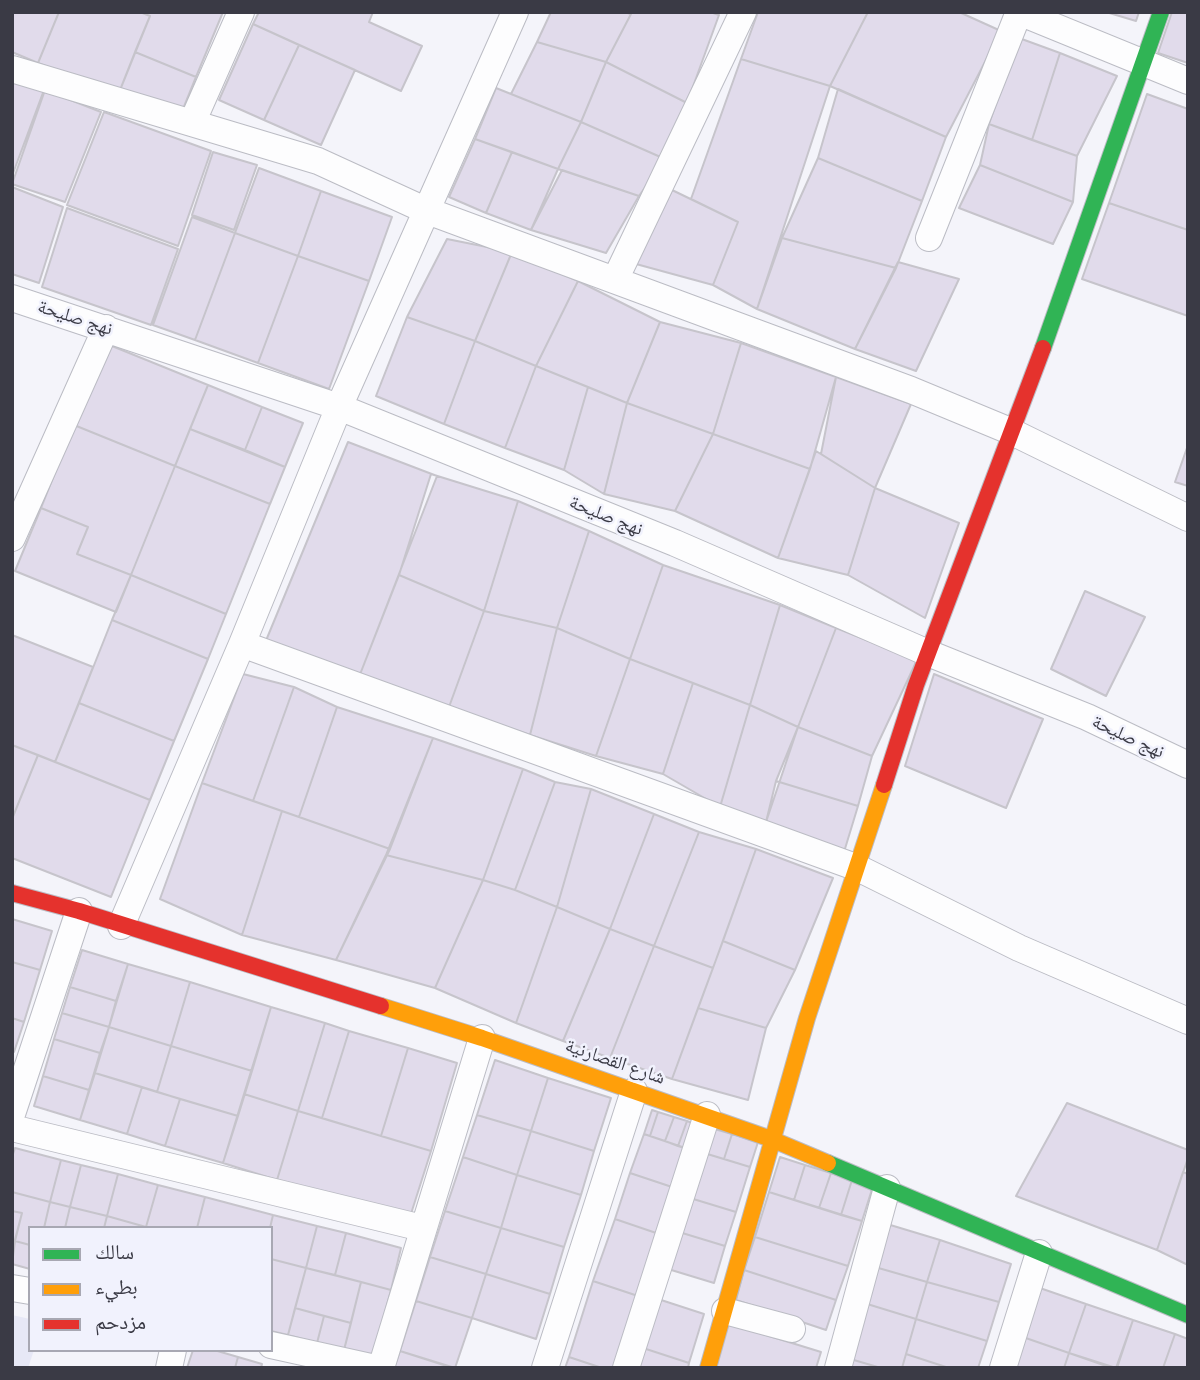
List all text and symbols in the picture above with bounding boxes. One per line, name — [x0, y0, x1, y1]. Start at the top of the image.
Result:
street label: نهج صليحة — [35, 295, 115, 341]
street label: نهج صليحة — [566, 491, 646, 541]
street label: نهج صليحة — [1088, 710, 1168, 764]
street label: شارع القصارنية — [562, 1034, 668, 1090]
legend — [28, 1226, 273, 1352]
text: سالك — [95, 1237, 134, 1265]
text: بطيء — [95, 1272, 138, 1300]
text: مزدحم — [95, 1307, 146, 1335]

